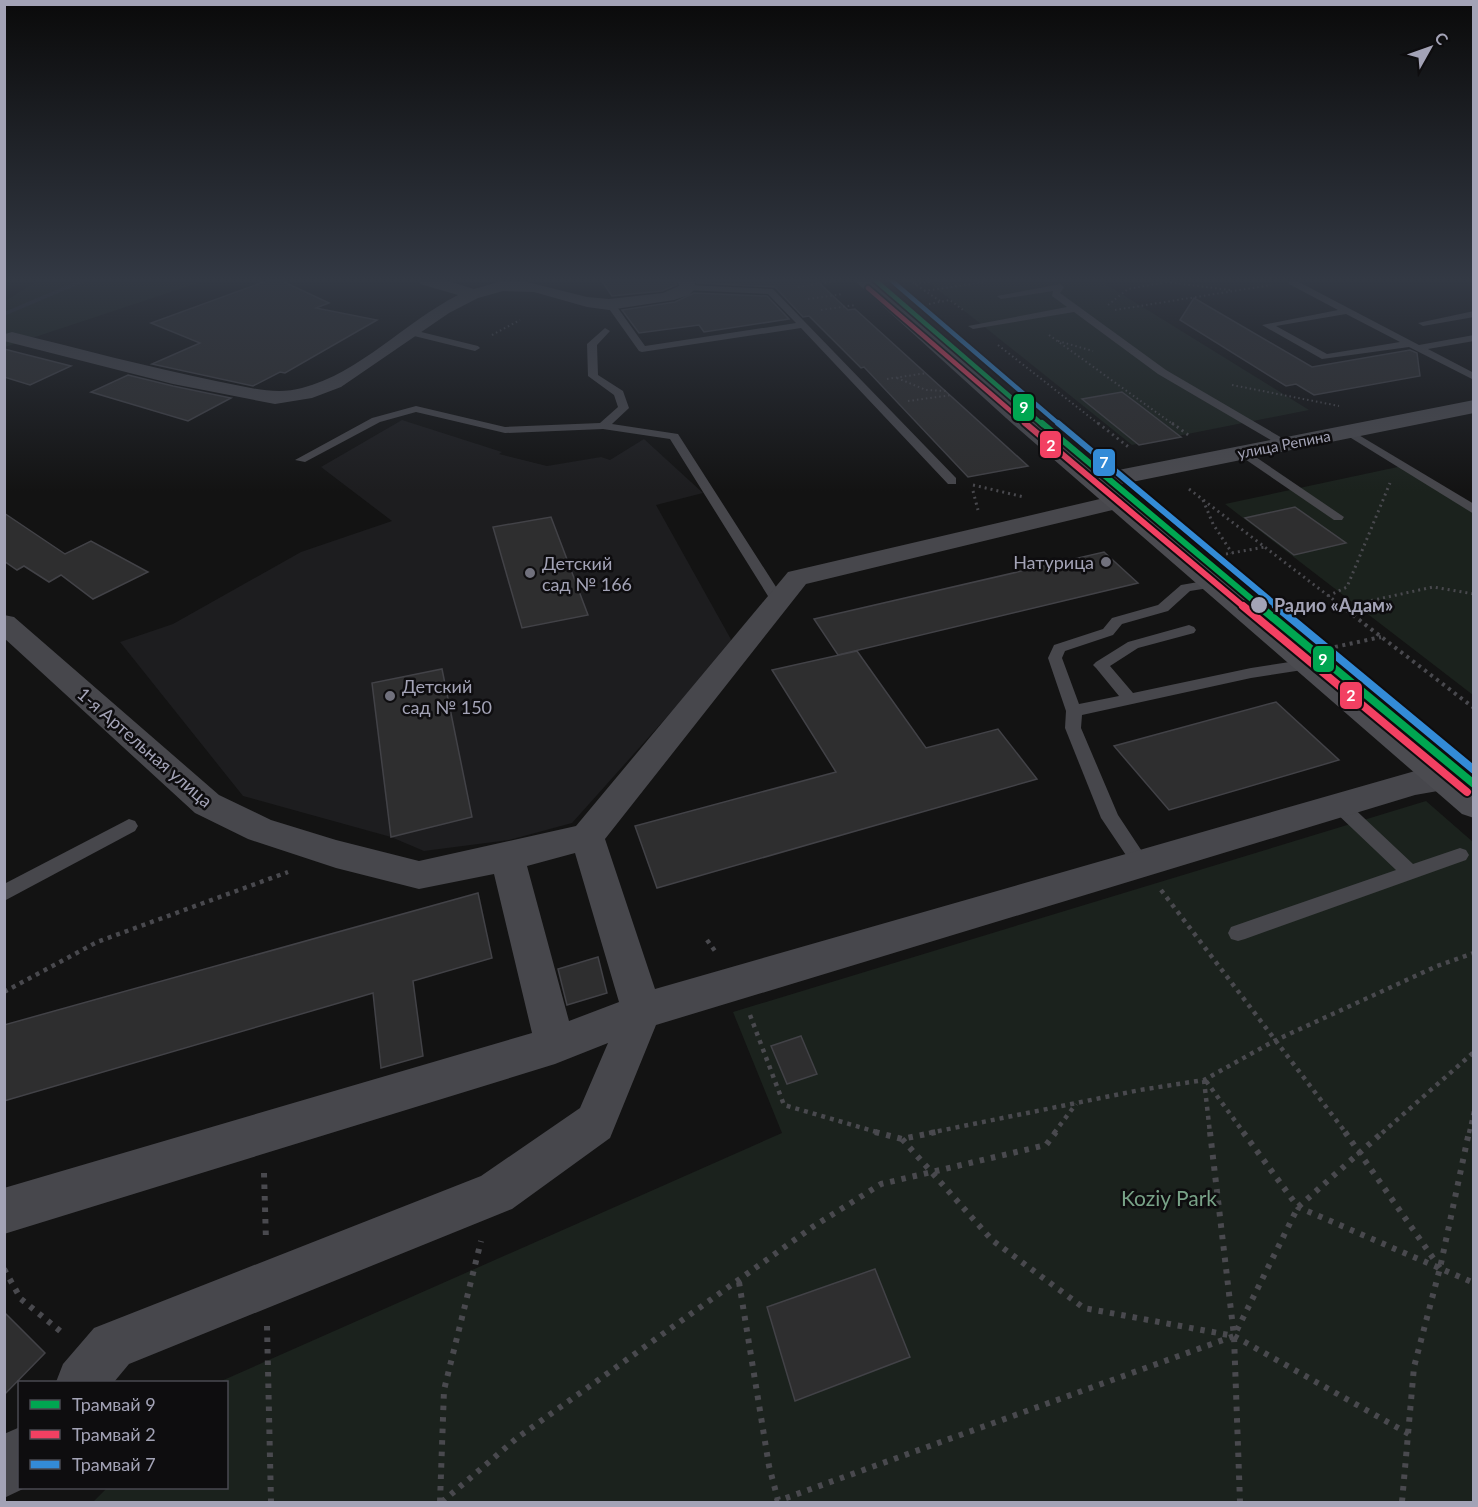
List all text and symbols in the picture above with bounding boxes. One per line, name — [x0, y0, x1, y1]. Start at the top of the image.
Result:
north arrow — [1400, 18, 1460, 78]
text: С — [1431, 28, 1453, 49]
line badge: 9 — [1012, 393, 1035, 422]
text: 9 — [1019, 397, 1029, 416]
street label: улица Репина — [1236, 426, 1332, 462]
line badge: 2 — [1039, 430, 1062, 459]
text: 2 — [1046, 435, 1056, 454]
line badge: 7 — [1092, 448, 1116, 477]
text: 7 — [1099, 452, 1109, 471]
place label: Натурица — [1013, 551, 1094, 573]
place label: Детский сад № 166 — [542, 552, 632, 595]
marker: Натурица — [1099, 555, 1113, 569]
marker: Детский сад № 166 — [523, 566, 537, 580]
place label: Радио «Адам» — [1274, 594, 1393, 616]
marker: Радио «Адам» — [1249, 595, 1269, 615]
line badge: 9 — [1312, 645, 1335, 673]
text: 9 — [1318, 649, 1328, 668]
place label: Детский сад № 150 — [402, 675, 492, 718]
line badge: 2 — [1339, 681, 1363, 710]
street label: 1-я Артельная улица — [73, 682, 217, 812]
text: 2 — [1346, 685, 1356, 704]
marker: Детский сад № 150 — [383, 689, 397, 703]
park label: Koziy Park — [1121, 1185, 1217, 1210]
legend — [18, 1381, 228, 1489]
text: Трамвай 9 — [72, 1393, 156, 1415]
text: Трамвай 2 — [72, 1423, 156, 1445]
text: Трамвай 7 — [72, 1453, 156, 1475]

